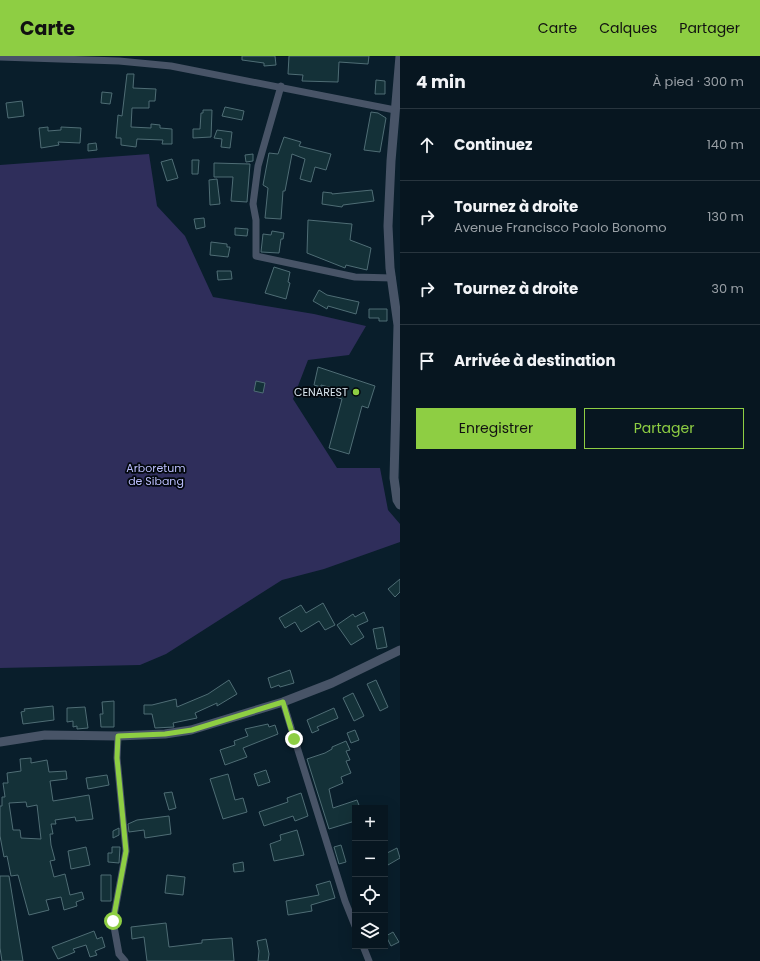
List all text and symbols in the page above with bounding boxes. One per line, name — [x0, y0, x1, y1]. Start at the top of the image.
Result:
text: Carte — [20, 15, 75, 42]
text: Carte — [538, 18, 577, 38]
text: Calques — [599, 18, 657, 38]
text: Partager — [679, 18, 740, 38]
text: 4 min — [416, 70, 466, 94]
text: À pied · 300 m — [652, 72, 744, 91]
icon: ahead — [416, 134, 438, 156]
text: Continuez — [454, 134, 533, 155]
text: 140 m — [707, 135, 744, 154]
text: Tournez à droite — [454, 196, 578, 217]
icon: right — [416, 206, 438, 228]
text: 130 m — [707, 207, 744, 226]
text: Avenue Francisco Paolo Bonomo — [454, 218, 667, 237]
icon: right — [416, 278, 438, 300]
text: Tournez à droite — [454, 278, 578, 299]
text: 30 m — [711, 279, 744, 298]
icon: arrive — [416, 350, 438, 372]
text: Arrivée à destination — [454, 350, 616, 371]
place label: CENAREST — [294, 384, 348, 400]
marker: CENAREST — [351, 387, 361, 397]
button: Enregistrer — [416, 408, 576, 449]
button: Partager — [584, 408, 744, 449]
park label: Arboretum de Sibang — [126, 460, 186, 489]
route end — [285, 730, 303, 748]
map controls — [352, 805, 388, 949]
button: + — [352, 805, 388, 841]
button: − — [352, 841, 388, 877]
button: locate — [352, 877, 388, 913]
route start — [104, 912, 122, 930]
button: layers — [352, 913, 388, 949]

